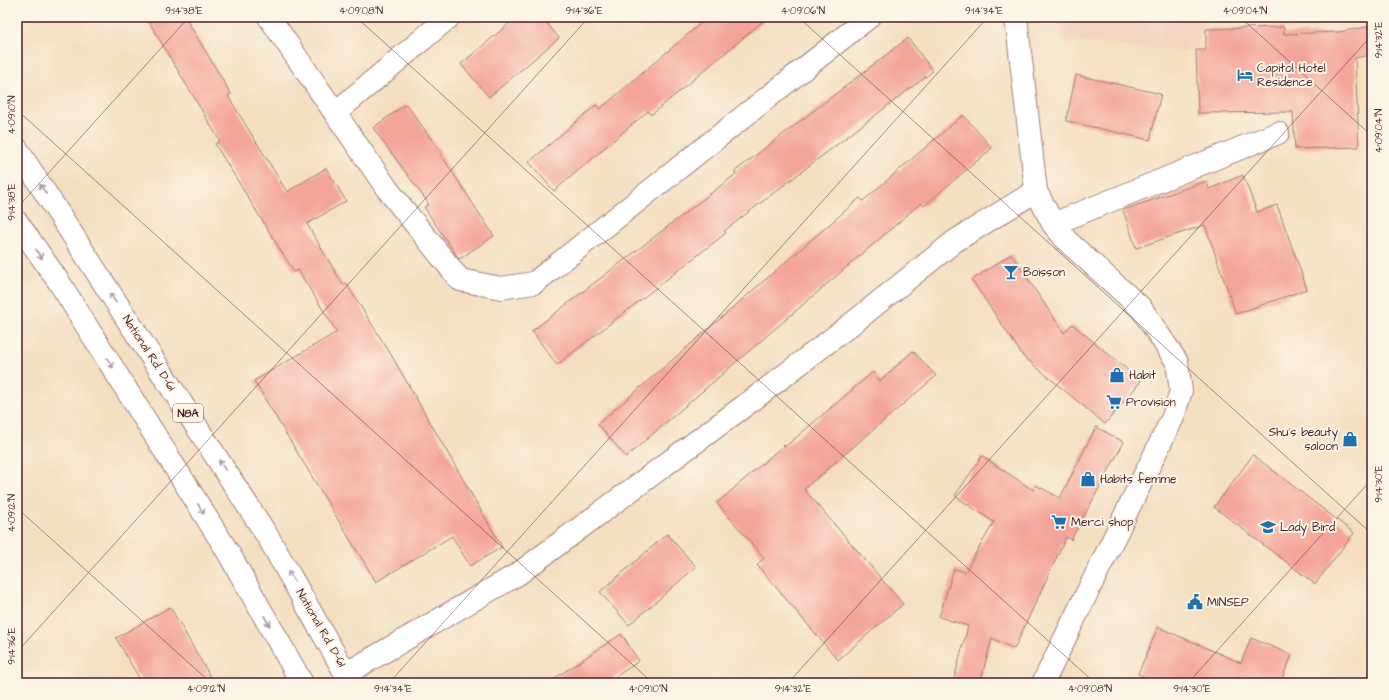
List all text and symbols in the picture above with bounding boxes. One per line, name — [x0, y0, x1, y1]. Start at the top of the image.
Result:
text: 9°14'38"E — [165, 4, 203, 18]
text: 4°09'08"N — [339, 4, 383, 18]
text: 9°14'36"E — [565, 4, 603, 18]
text: 4°09'06"N — [781, 4, 825, 18]
text: 9°14'34"E — [965, 4, 1003, 18]
text: 4°09'04"N — [1223, 4, 1267, 18]
text: 9°14'32"E — [1372, 22, 1386, 58]
place label: Capitol Hotel Residence — [1257, 60, 1326, 91]
hotel icon: Capitol Hotel Residence — [1236, 66, 1254, 84]
text: 4°09'10"N — [5, 96, 19, 134]
text: 4°09'04"N — [1372, 109, 1386, 153]
text: 9°14'38"E — [5, 183, 19, 221]
one-way arrow — [38, 183, 47, 194]
one-way arrow — [35, 248, 43, 259]
bar icon: Boisson — [1002, 263, 1020, 281]
place label: Boisson — [1023, 264, 1065, 281]
one-way arrow — [109, 292, 117, 304]
street label: National Rd. D-61 — [118, 312, 180, 395]
one-way arrow — [106, 357, 114, 368]
shop icon: Habit — [1108, 366, 1126, 384]
place label: Habit — [1129, 367, 1156, 384]
supermarket icon: Provision — [1105, 393, 1123, 411]
place label: Provision — [1126, 394, 1176, 411]
road number: N8A — [173, 404, 203, 422]
place label: Shu's beauty saloon — [1269, 424, 1338, 455]
shop icon: Shu's beauty saloon — [1341, 430, 1359, 448]
one-way arrow — [218, 460, 226, 471]
text: 9°14'30"E — [1372, 465, 1386, 503]
shop icon: Habits femme — [1079, 470, 1097, 488]
place label: Habits femme — [1100, 471, 1177, 488]
text: 4°09'12"N — [5, 494, 19, 532]
one-way arrow — [198, 503, 206, 515]
supermarket icon: Merci shop — [1050, 513, 1068, 531]
place label: Merci shop — [1071, 514, 1134, 531]
school or university icon: Lady Bird — [1259, 518, 1277, 536]
place label: Lady Bird — [1280, 519, 1335, 537]
one-way arrow — [286, 570, 294, 582]
street label: National Rd. D-61 — [292, 586, 350, 671]
public building icon: MINSEP — [1186, 593, 1204, 611]
place label: MINSEP — [1207, 594, 1249, 611]
one-way arrow — [264, 615, 271, 627]
text: 9°14'36"E — [5, 627, 19, 665]
text: 4°09'12"N — [187, 682, 225, 696]
text: 9°14'34"E — [374, 682, 412, 696]
text: 4°09'10"N — [629, 682, 667, 696]
text: 9°14'32"E — [775, 682, 811, 696]
text: 4°09'08"N — [1068, 682, 1112, 696]
text: 9°14'30"E — [1173, 682, 1211, 696]

